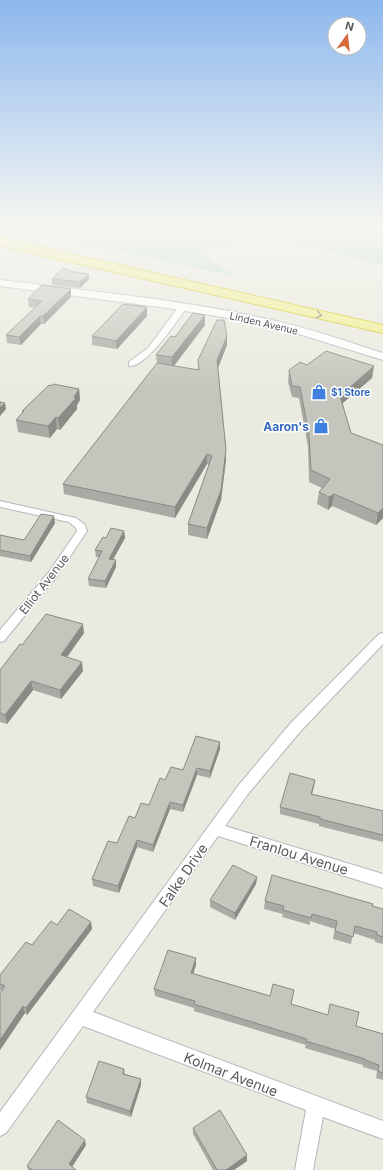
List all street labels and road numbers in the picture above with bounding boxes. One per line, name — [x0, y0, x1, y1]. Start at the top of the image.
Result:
street label: Linden Avenue — [229, 309, 300, 337]
street label: Elliot Avenue — [16, 551, 72, 617]
street label: Franlou Avenue — [248, 832, 350, 878]
street label: Falke Drive — [155, 840, 211, 910]
street label: Kolmar Avenue — [182, 1048, 280, 1100]

